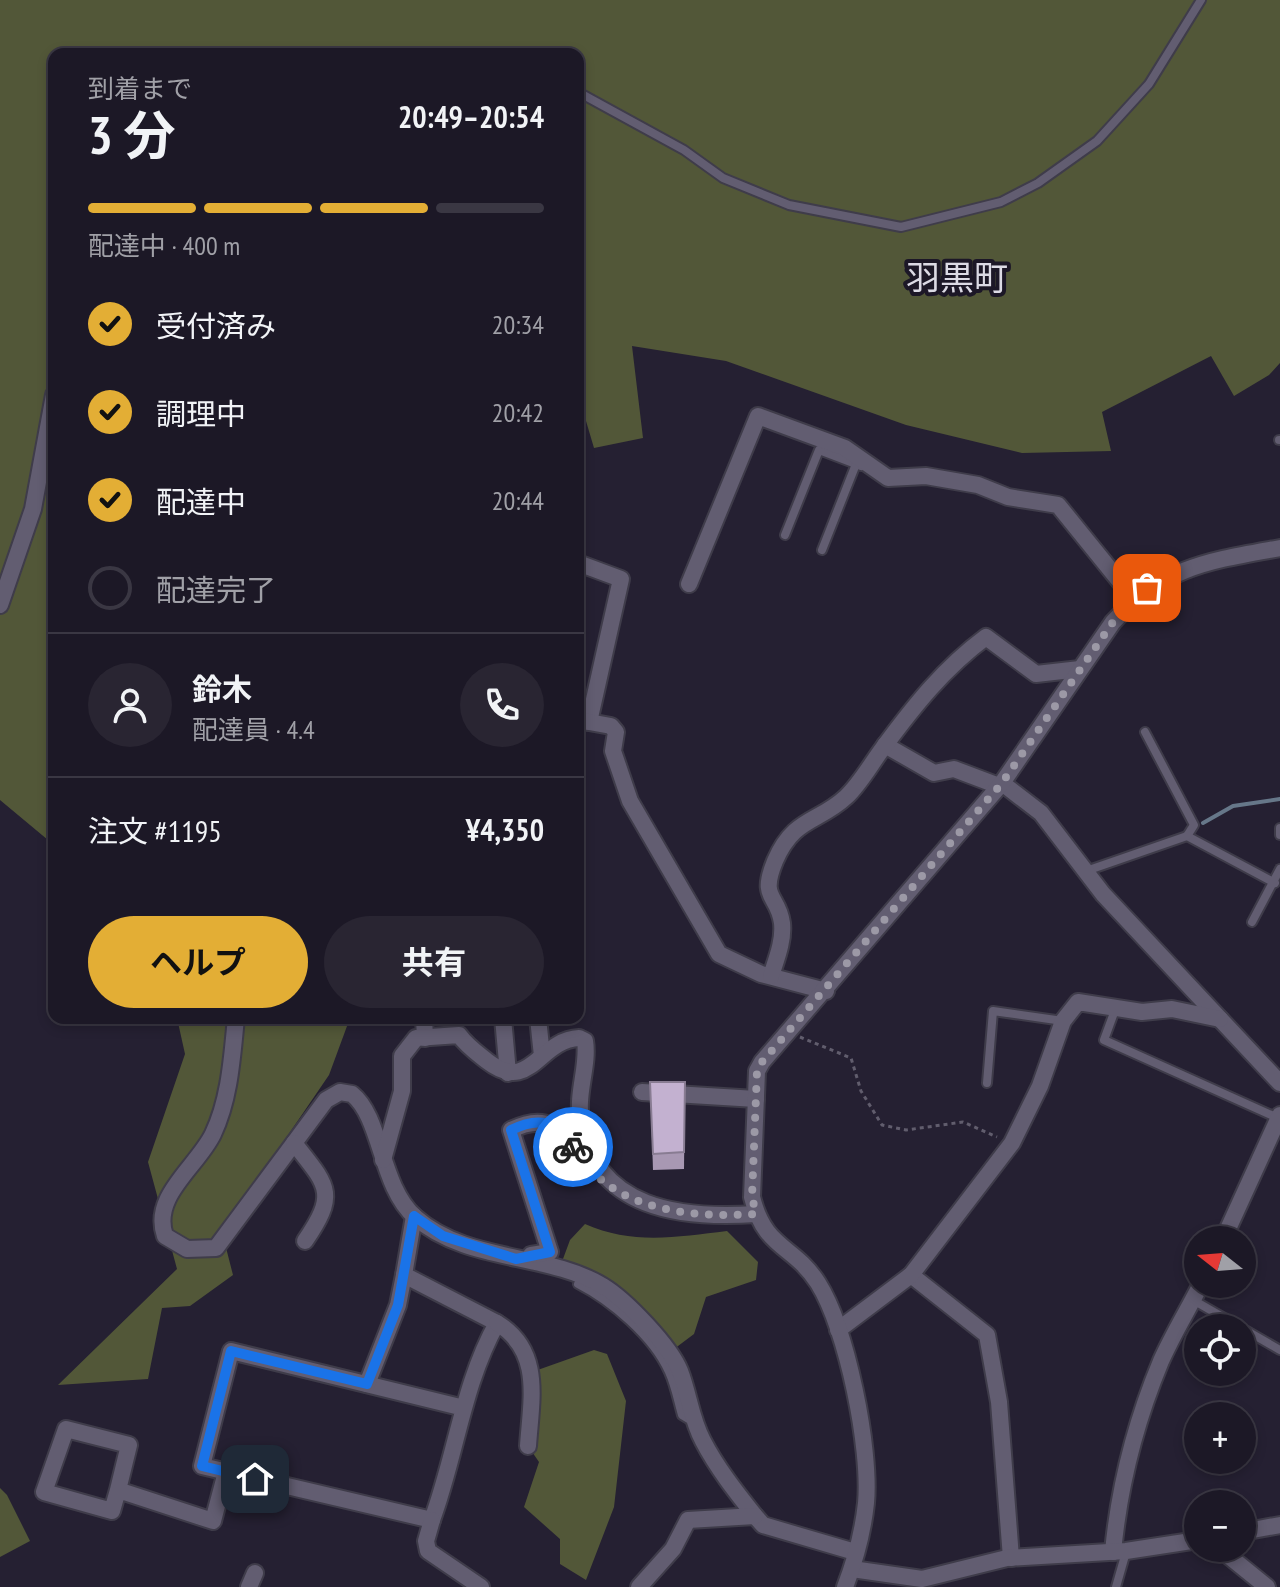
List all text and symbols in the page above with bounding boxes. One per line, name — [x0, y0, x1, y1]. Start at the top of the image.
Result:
text: 到着まで — [88, 72, 192, 105]
text: 20:49–20:54 — [398, 97, 544, 136]
text: 3 分 — [88, 101, 176, 168]
text: 配達中 · 400 m — [88, 229, 240, 262]
district label: 羽黒町 — [906, 255, 1008, 299]
icon: check — [88, 302, 132, 346]
text: 受付済み — [156, 306, 276, 345]
text: 20:34 — [492, 308, 544, 341]
icon: check — [88, 390, 132, 434]
text: 調理中 — [156, 394, 246, 433]
text: 20:42 — [492, 396, 544, 429]
icon: check — [88, 478, 132, 522]
text: 配達中 — [156, 482, 246, 521]
text: 20:44 — [492, 484, 544, 517]
pin — [1113, 554, 1181, 622]
icon: bag — [1125, 566, 1169, 610]
text: 配達完了 — [156, 570, 276, 609]
button: person — [88, 663, 172, 747]
button: phone — [460, 663, 544, 747]
text: 鈴木 — [192, 669, 252, 708]
text: 配達員 · 4.4 — [192, 713, 315, 746]
text: ¥4,350 — [466, 810, 544, 849]
text: 注文 #1195 — [88, 811, 222, 850]
button: ヘルプ — [88, 916, 308, 1008]
button: 共有 — [324, 916, 544, 1008]
courier — [533, 1107, 613, 1187]
icon: bike — [551, 1125, 595, 1169]
north arrow — [1184, 1226, 1256, 1298]
map controls — [1184, 1226, 1256, 1562]
button: locate — [1184, 1314, 1256, 1386]
button: + — [1184, 1402, 1256, 1474]
pin — [221, 1445, 289, 1513]
icon: home — [233, 1457, 277, 1501]
button: − — [1184, 1490, 1256, 1562]

